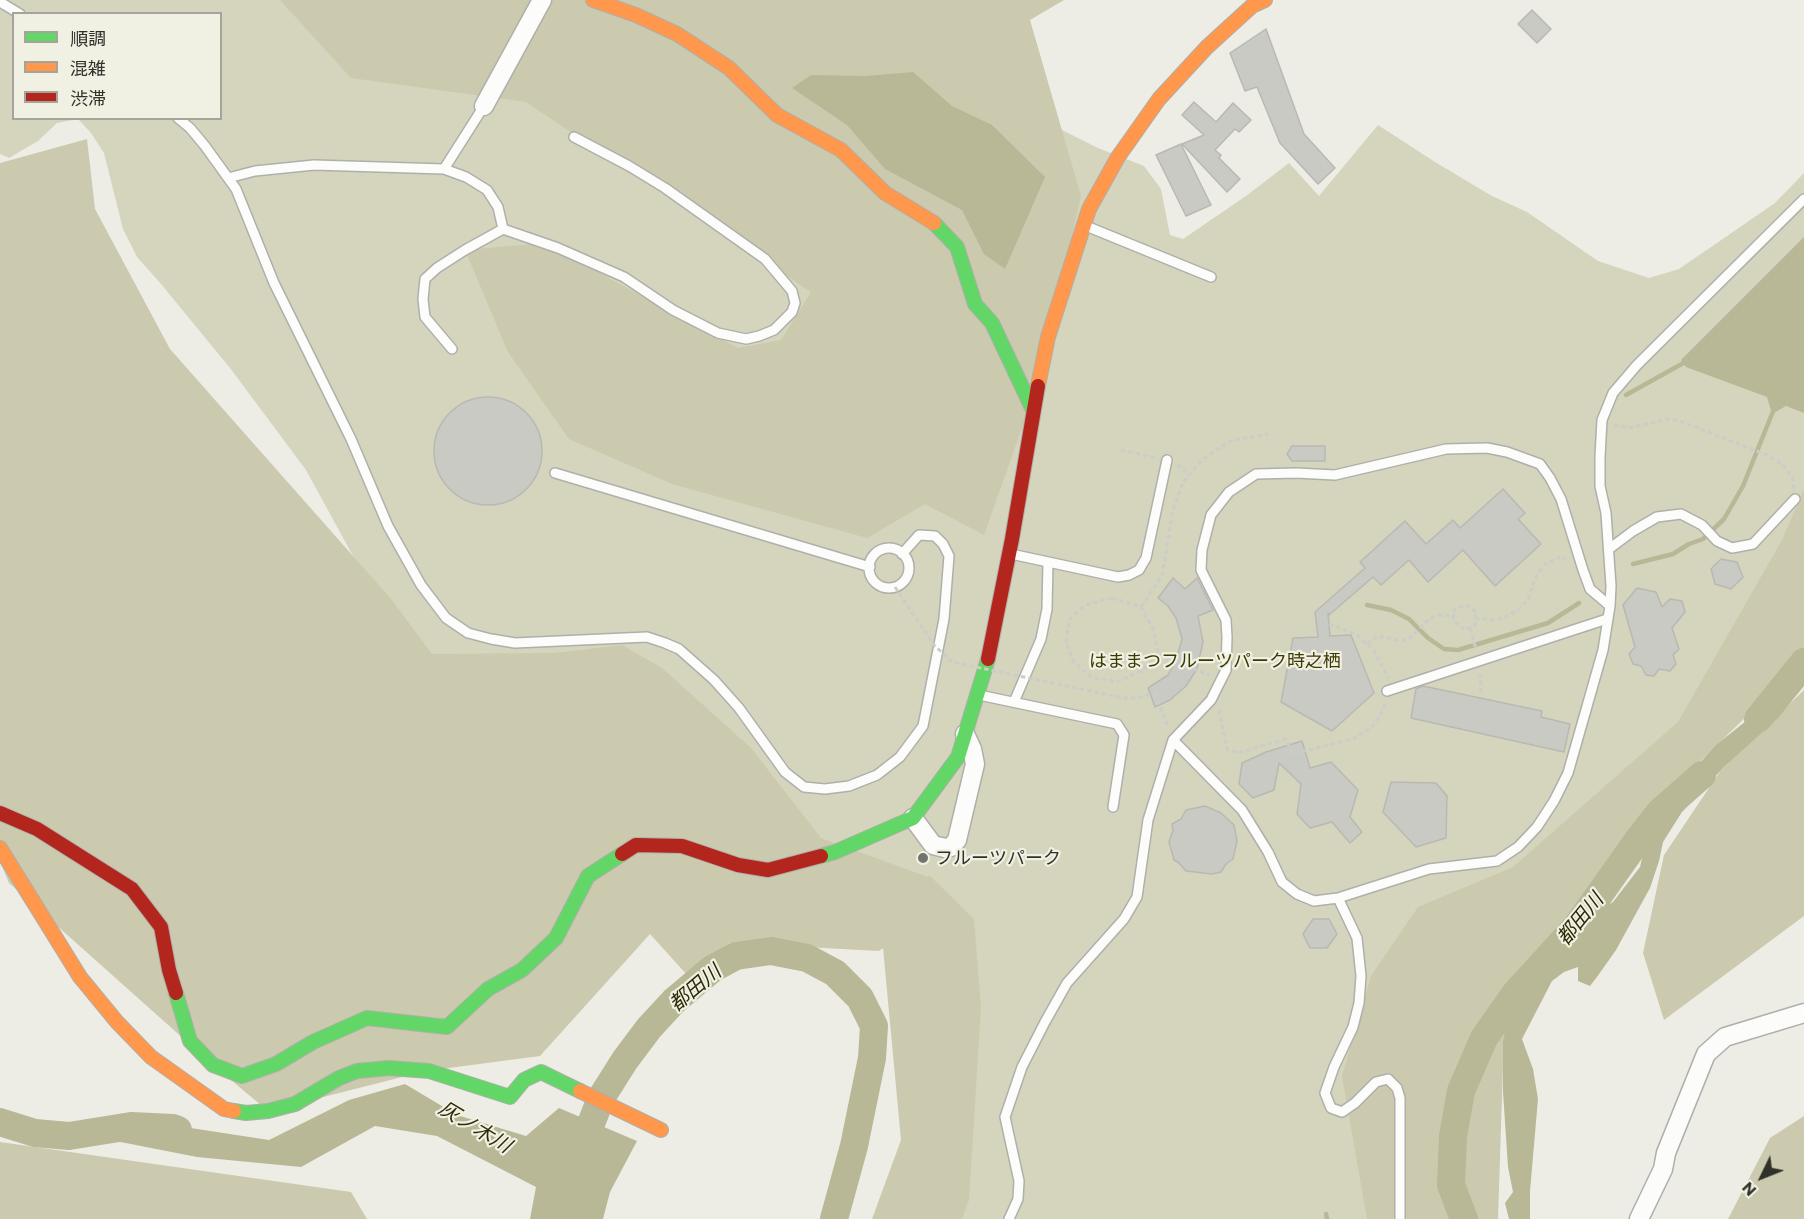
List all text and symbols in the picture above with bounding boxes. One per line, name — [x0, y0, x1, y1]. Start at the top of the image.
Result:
legend — [12, 12, 222, 120]
text: 順調 — [70, 27, 106, 49]
text: 混雑 — [70, 57, 106, 79]
text: 渋滞 — [70, 87, 106, 109]
park label: はままつフルーツパーク時之栖 — [1089, 650, 1341, 672]
place label: フルーツパーク — [935, 847, 1061, 869]
marker: フルーツパーク — [916, 851, 930, 865]
water label: 都田川 — [1552, 888, 1608, 950]
water label: 都田川 — [664, 960, 726, 1016]
water label: 灰ノ木川 — [435, 1096, 515, 1158]
north arrow — [1732, 1147, 1792, 1207]
text: N — [1737, 1179, 1760, 1200]

